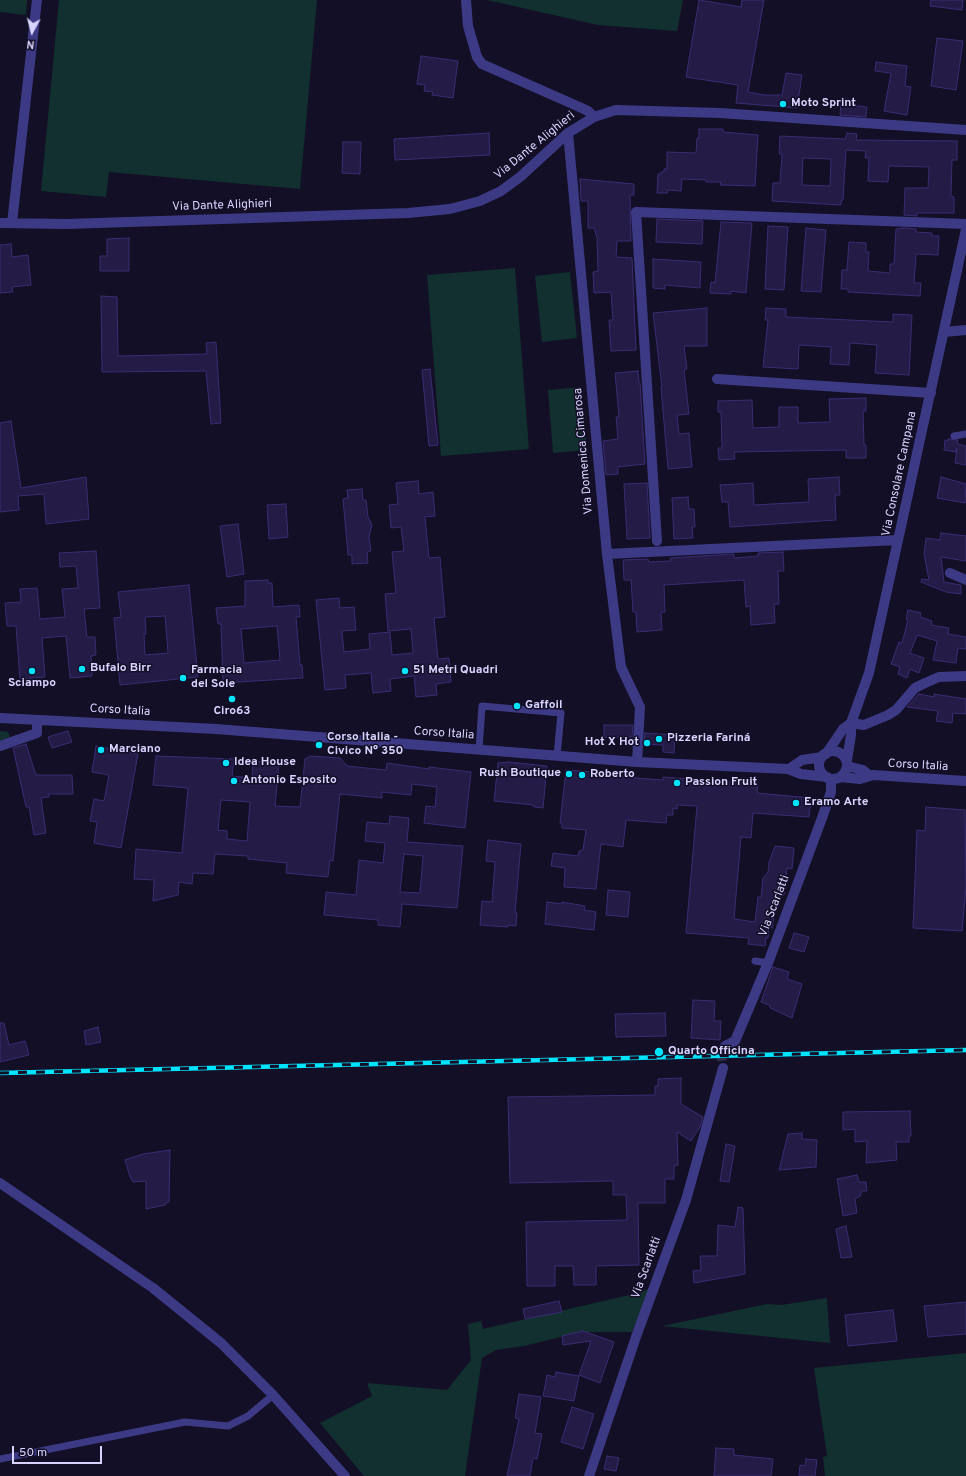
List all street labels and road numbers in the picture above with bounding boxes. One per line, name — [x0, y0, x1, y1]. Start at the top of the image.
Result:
street label: Via Dante Alighieri — [492, 109, 578, 183]
street label: Via Dante Alighieri — [172, 197, 272, 215]
street label: Via Domenica Cimarosa — [571, 387, 597, 515]
street label: Via Consolare Campana — [880, 410, 920, 538]
street label: Corso Italia — [89, 702, 151, 720]
street label: Corso Italia — [413, 725, 475, 743]
street label: Corso Italia — [887, 757, 949, 775]
street label: Via Scarlatti — [757, 873, 793, 939]
street label: Via Scarlatti — [629, 1235, 665, 1301]

